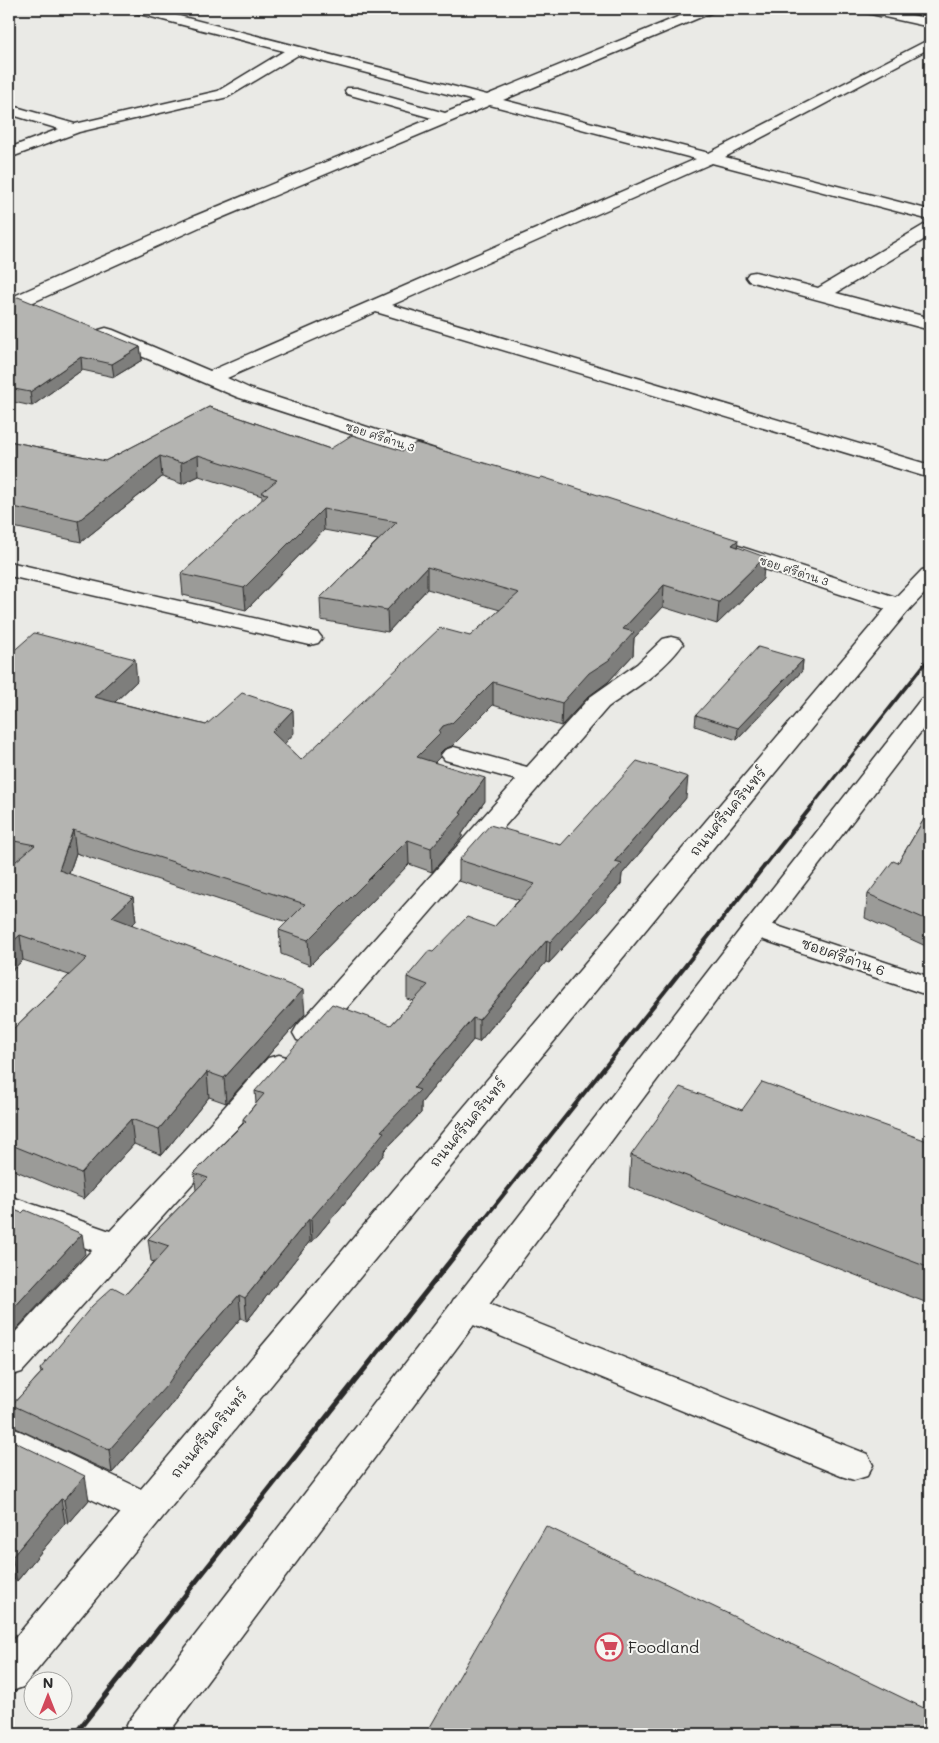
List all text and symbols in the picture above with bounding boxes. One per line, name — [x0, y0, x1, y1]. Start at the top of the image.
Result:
street label: ซอย ศรีด่าน 3 — [344, 418, 417, 455]
street label: ซอย ศรีด่าน 3 — [758, 552, 831, 589]
street label: ถนนศรีนครินทร์ — [685, 763, 771, 860]
street label: ซอยศรีด่าน 6 — [799, 933, 888, 980]
street label: ถนนศรีนครินทร์ — [425, 1074, 511, 1171]
street label: ถนนศรีนครินทร์ — [166, 1385, 252, 1482]
supermarket icon: Foodland — [594, 1632, 624, 1662]
place label: Foodland — [628, 1636, 699, 1657]
north arrow — [22, 1670, 72, 1720]
text: N — [43, 1673, 53, 1692]

